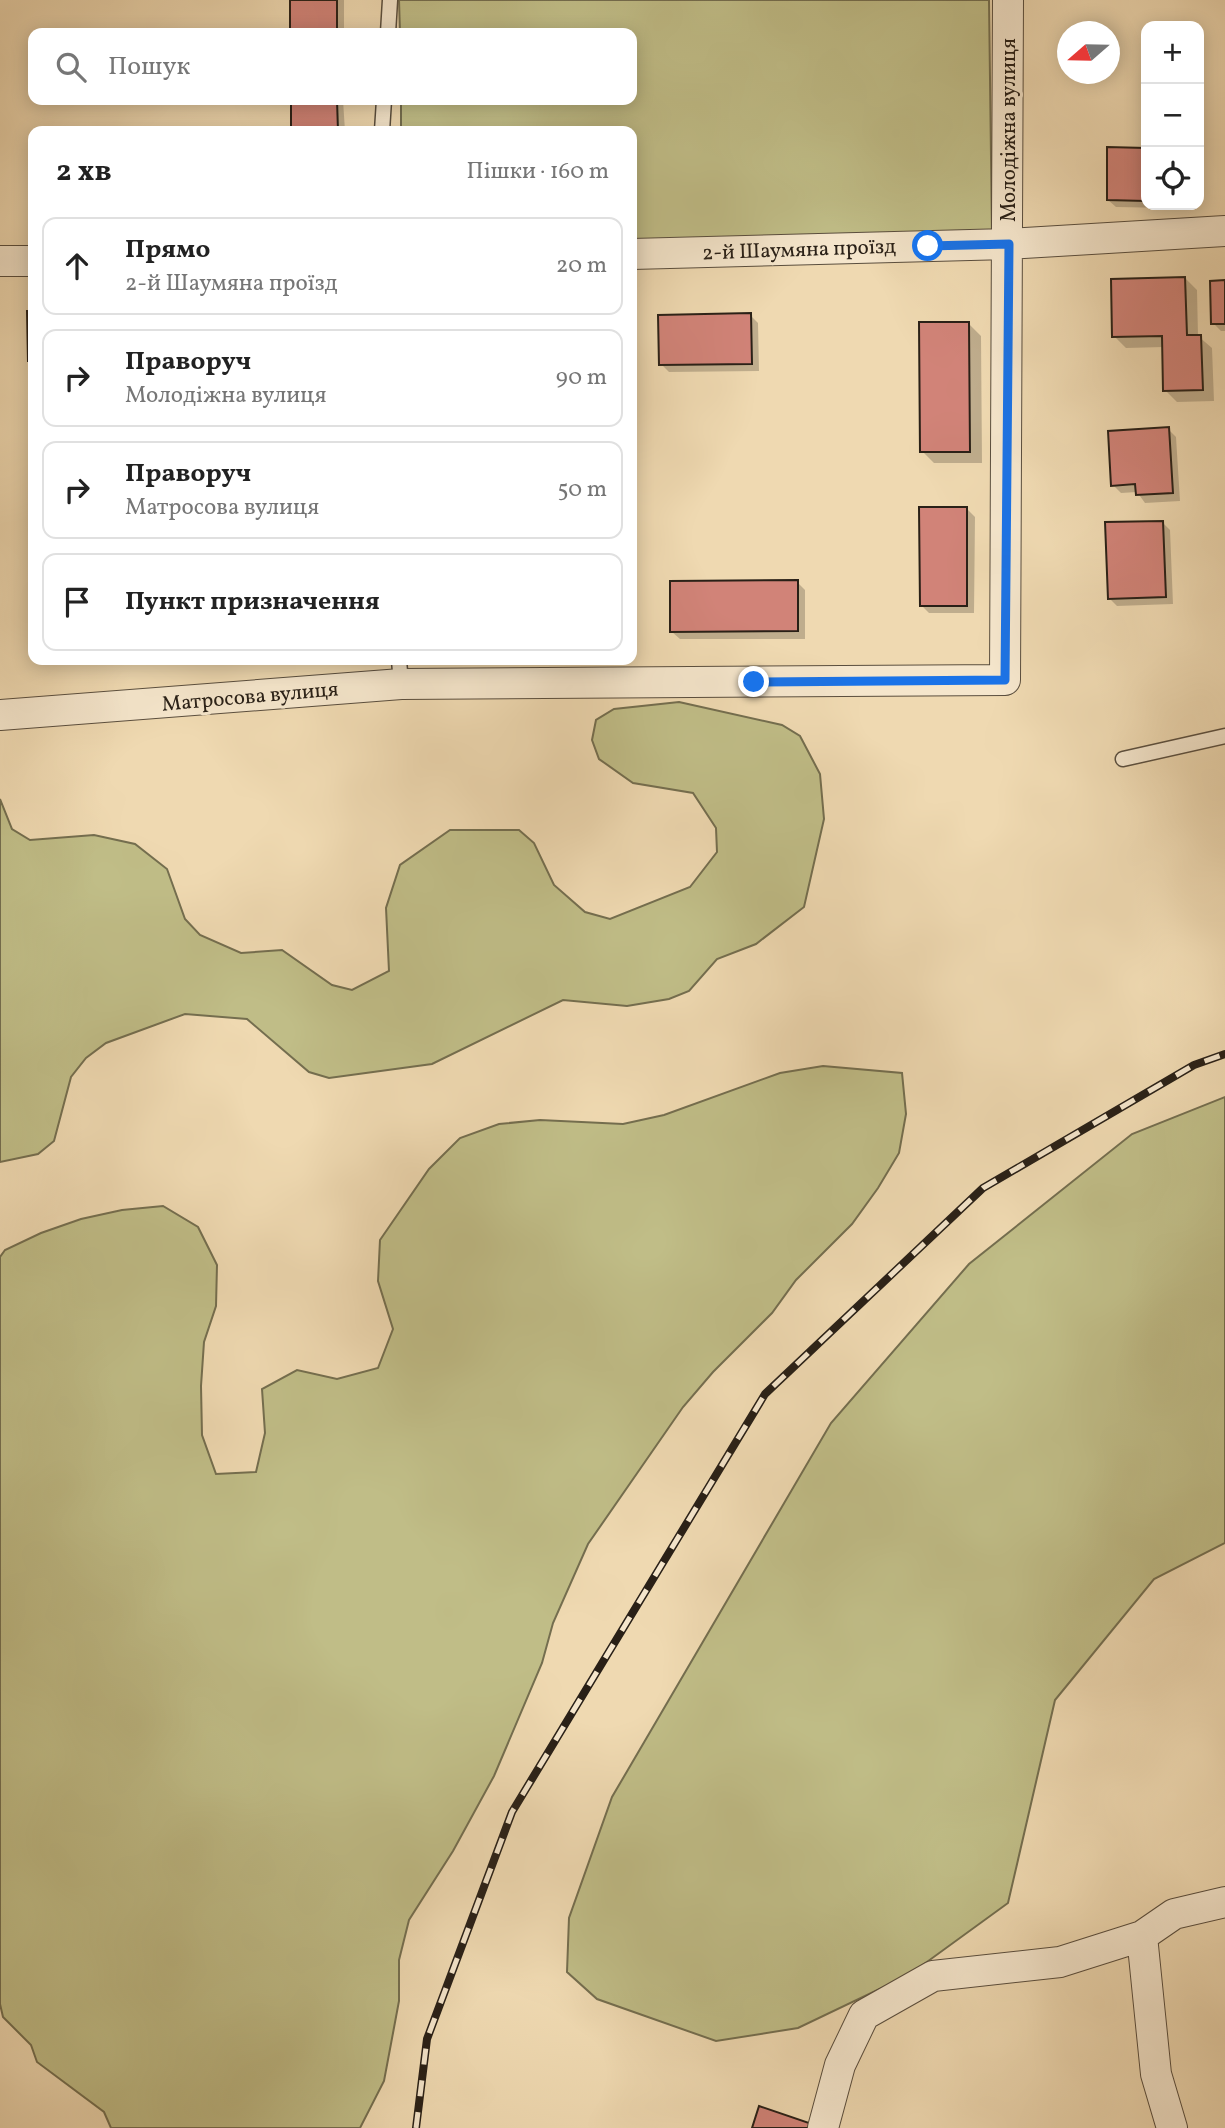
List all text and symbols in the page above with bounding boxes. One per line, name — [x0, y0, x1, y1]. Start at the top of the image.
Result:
north arrow — [1057, 21, 1120, 84]
map controls — [1141, 21, 1204, 210]
button: + — [1141, 21, 1204, 84]
search box — [28, 28, 637, 105]
street label: Молодіжна вулиця — [995, 38, 1024, 222]
icon: search — [52, 48, 90, 86]
text: Пошук — [108, 49, 190, 85]
button: − — [1141, 84, 1204, 147]
button: locate — [1141, 147, 1204, 210]
text: 2 хв — [56, 151, 112, 193]
text: Пішки · 160 m — [467, 156, 609, 188]
route start — [912, 230, 943, 261]
text: Прямо — [125, 232, 210, 268]
street label: 2-й Шаумяна проїзд — [702, 233, 897, 268]
icon: ahead — [58, 247, 96, 285]
text: 20 m — [556, 250, 607, 282]
text: 2-й Шаумяна проїзд — [125, 268, 338, 300]
text: Праворуч — [125, 344, 251, 380]
icon: right — [58, 359, 96, 397]
text: 90 m — [556, 362, 607, 394]
text: Молодіжна вулиця — [125, 380, 327, 412]
text: Праворуч — [125, 456, 251, 492]
icon: right — [58, 471, 96, 509]
text: 50 m — [558, 474, 607, 506]
text: Матросова вулиця — [125, 492, 319, 524]
icon: arrive — [58, 583, 96, 621]
text: Пункт призначення — [125, 584, 380, 620]
route end — [738, 666, 769, 697]
street label: Матросова вулиця — [160, 675, 340, 720]

